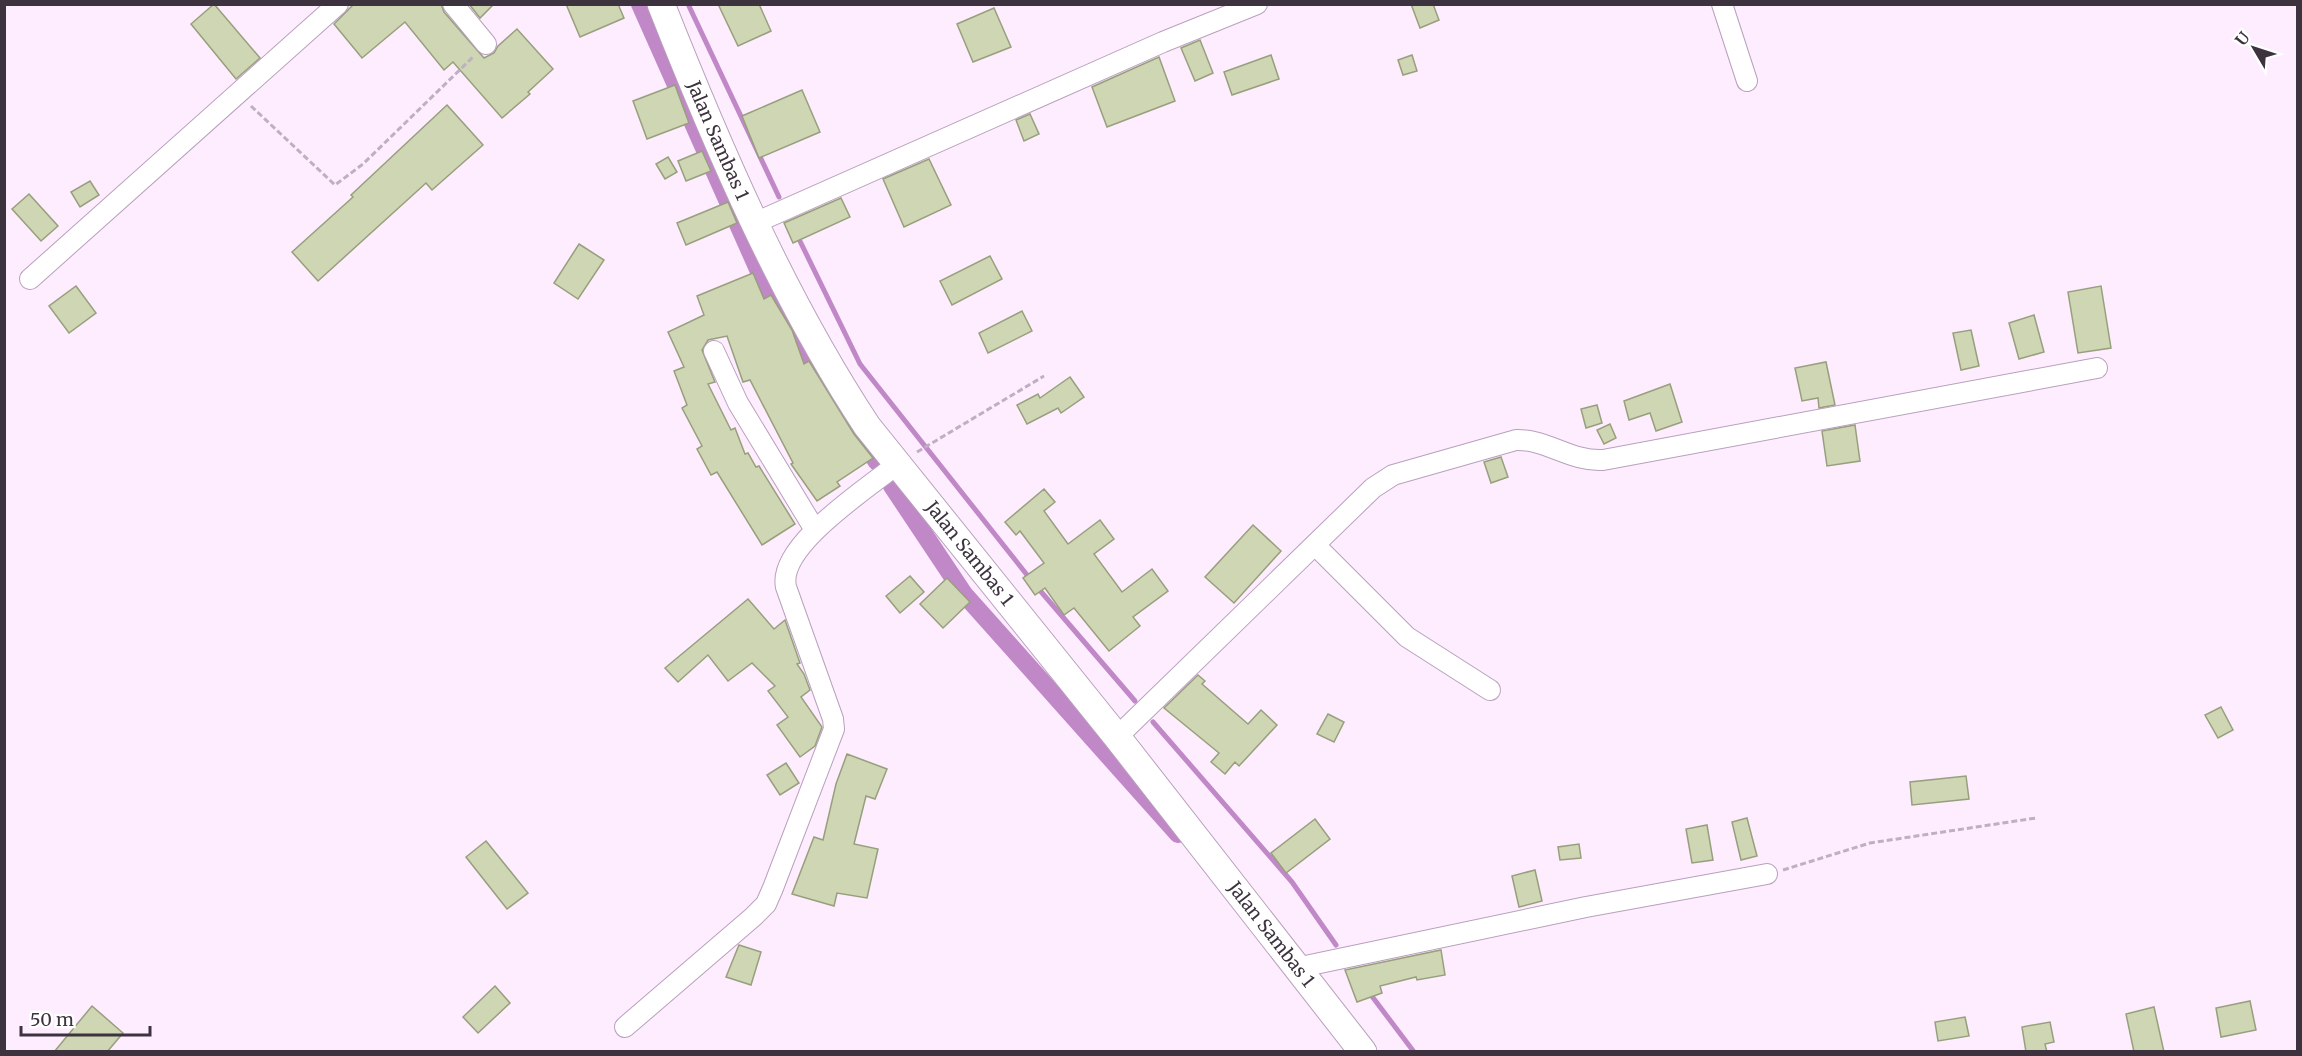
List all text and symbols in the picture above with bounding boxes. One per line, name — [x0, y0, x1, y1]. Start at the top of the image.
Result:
north arrow — [2224, 18, 2284, 78]
text: U — [2231, 28, 2254, 49]
street label: Jalan Sambas 1 — [682, 76, 754, 204]
street label: Jalan Sambas 1 — [920, 495, 1019, 610]
street label: Jalan Sambas 1 — [1223, 876, 1320, 992]
scale bar — [21, 999, 150, 1037]
text: 50 m — [30, 1008, 74, 1031]

